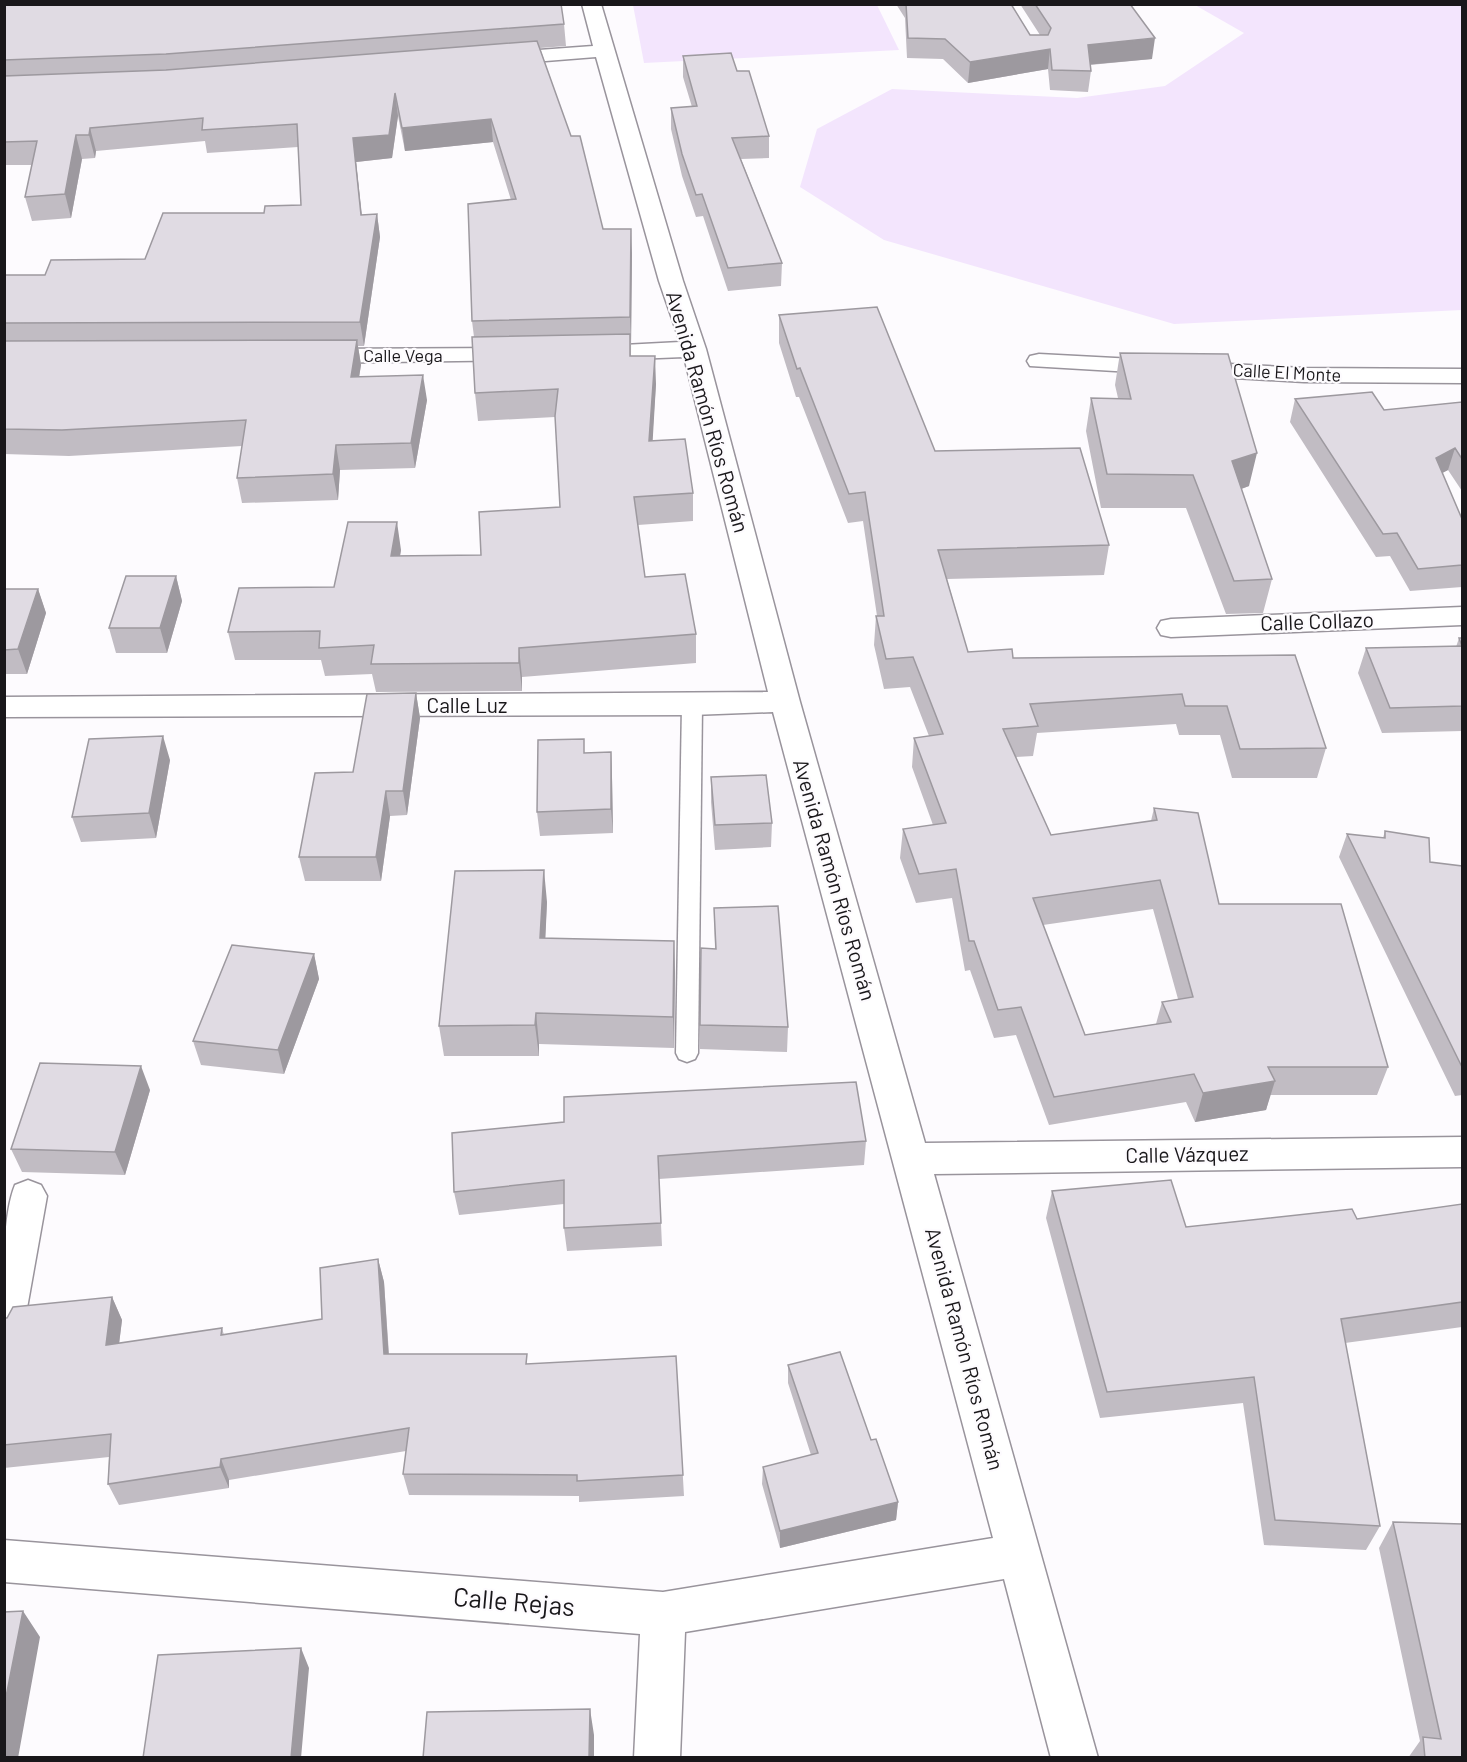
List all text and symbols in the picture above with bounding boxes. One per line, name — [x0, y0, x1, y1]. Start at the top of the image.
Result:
street label: Avenida Ramón Ríos Román — [662, 288, 755, 535]
street label: Calle Vega — [363, 344, 443, 366]
street label: Calle El Monte — [1232, 358, 1342, 386]
street label: Calle Collazo — [1260, 606, 1374, 635]
street label: Calle Luz — [427, 692, 507, 717]
street label: Avenida Ramón Ríos Román — [789, 756, 882, 1003]
street label: Calle Vázquez — [1125, 1140, 1249, 1167]
street label: Avenida Ramón Ríos Román — [921, 1224, 1010, 1473]
street label: Calle Rejas — [452, 1580, 576, 1621]

